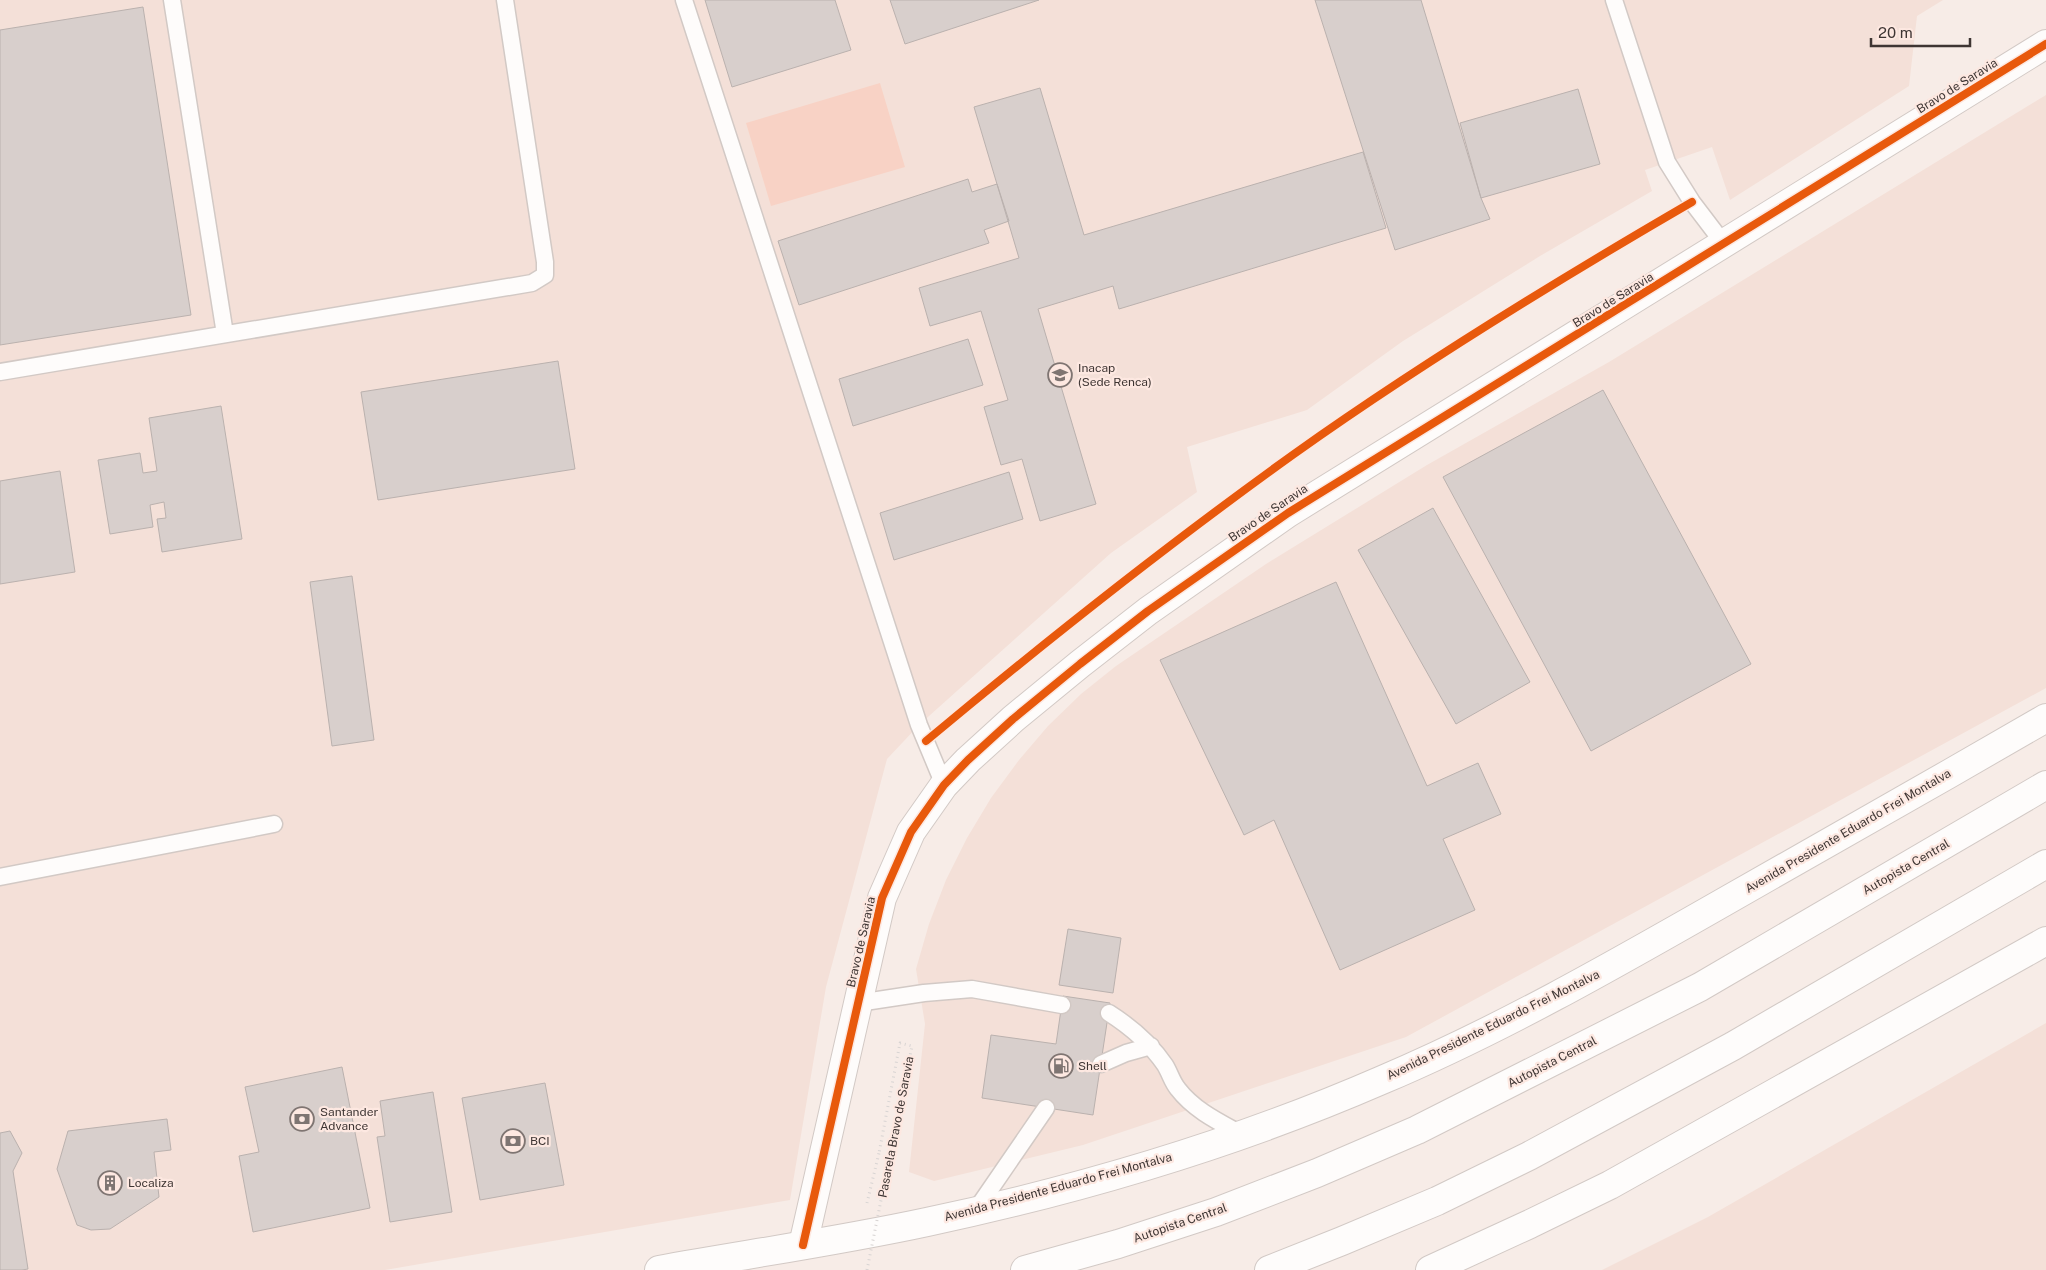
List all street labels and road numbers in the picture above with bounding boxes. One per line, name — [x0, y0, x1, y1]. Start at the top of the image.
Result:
street label: Bravo de Saravia — [1914, 56, 2000, 116]
street label: Bravo de Saravia — [1570, 270, 1656, 330]
street label: Bravo de Saravia — [1226, 481, 1310, 545]
street label: Avenida Presidente Eduardo Frei Montalva — [1743, 766, 1953, 896]
street label: Autopista Central — [1860, 836, 1952, 898]
street label: Bravo de Saravia — [844, 895, 878, 989]
street label: Avenida Presidente Eduardo Frei Montalva — [1384, 967, 1602, 1083]
street label: Autopista Central — [1505, 1033, 1599, 1090]
street label: Pasarela Bravo de Saravia — [875, 1055, 917, 1199]
street label: Avenida Presidente Eduardo Frei Montalva — [943, 1150, 1173, 1224]
street label: Autopista Central — [1131, 1200, 1229, 1246]

